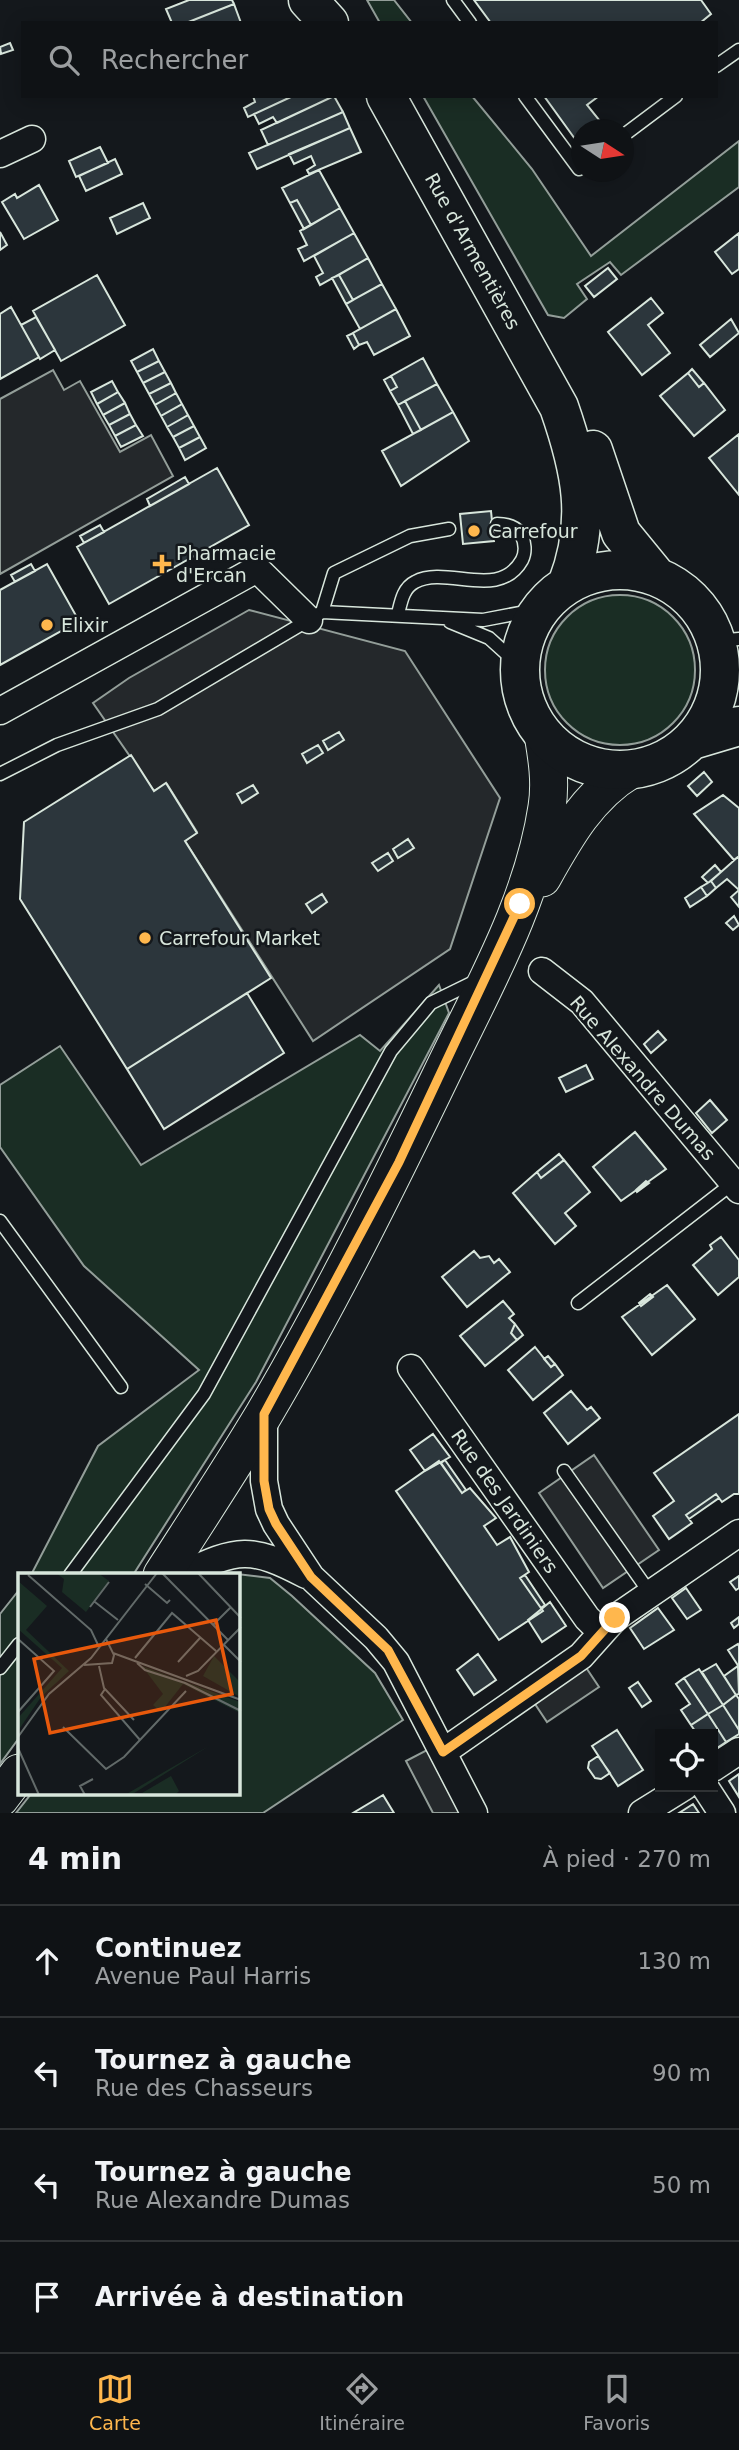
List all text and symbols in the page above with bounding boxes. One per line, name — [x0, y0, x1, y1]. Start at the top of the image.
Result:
search box — [21, 21, 718, 98]
icon: search — [45, 41, 83, 79]
text: Rechercher — [101, 45, 248, 75]
north arrow — [571, 119, 634, 182]
street label: Rue d'Armentières — [421, 169, 525, 333]
place label: Carrefour — [488, 520, 578, 542]
marker: Carrefour — [466, 523, 482, 539]
place label: Pharmacie d'Ercan — [176, 542, 276, 586]
marker: Pharmacie d'Ercan — [154, 556, 170, 572]
place label: Elixir — [61, 614, 108, 636]
marker: Elixir — [39, 617, 55, 633]
route start — [504, 888, 535, 919]
place label: Carrefour Market — [159, 927, 320, 949]
marker: Carrefour Market — [137, 930, 153, 946]
street label: Rue Alexandre Dumas — [566, 991, 720, 1165]
street label: Rue des Jardiniers — [447, 1425, 563, 1577]
inset map — [18, 1573, 240, 1796]
route end — [599, 1602, 630, 1633]
map controls — [655, 1729, 718, 1792]
button: locate — [655, 1729, 718, 1792]
text: 4 min — [28, 1841, 122, 1876]
text: À pied · 270 m — [543, 1846, 711, 1872]
text: Continuez — [95, 1933, 242, 1963]
icon: ahead — [28, 1942, 66, 1980]
text: 130 m — [637, 1948, 711, 1974]
text: Avenue Paul Harris — [95, 1963, 311, 1989]
text: Tournez à gauche — [95, 2045, 352, 2075]
icon: left — [28, 2054, 66, 2092]
text: 90 m — [652, 2060, 711, 2086]
text: Rue des Chasseurs — [95, 2075, 313, 2101]
text: Tournez à gauche — [95, 2157, 352, 2187]
icon: left — [28, 2166, 66, 2204]
text: 50 m — [652, 2172, 711, 2198]
text: Rue Alexandre Dumas — [95, 2187, 350, 2213]
icon: arrive — [28, 2278, 66, 2316]
text: Arrivée à destination — [95, 2282, 404, 2312]
tab: Carte — [89, 2370, 141, 2434]
tab: Itinéraire — [319, 2370, 405, 2434]
tab: Favoris — [583, 2370, 650, 2434]

